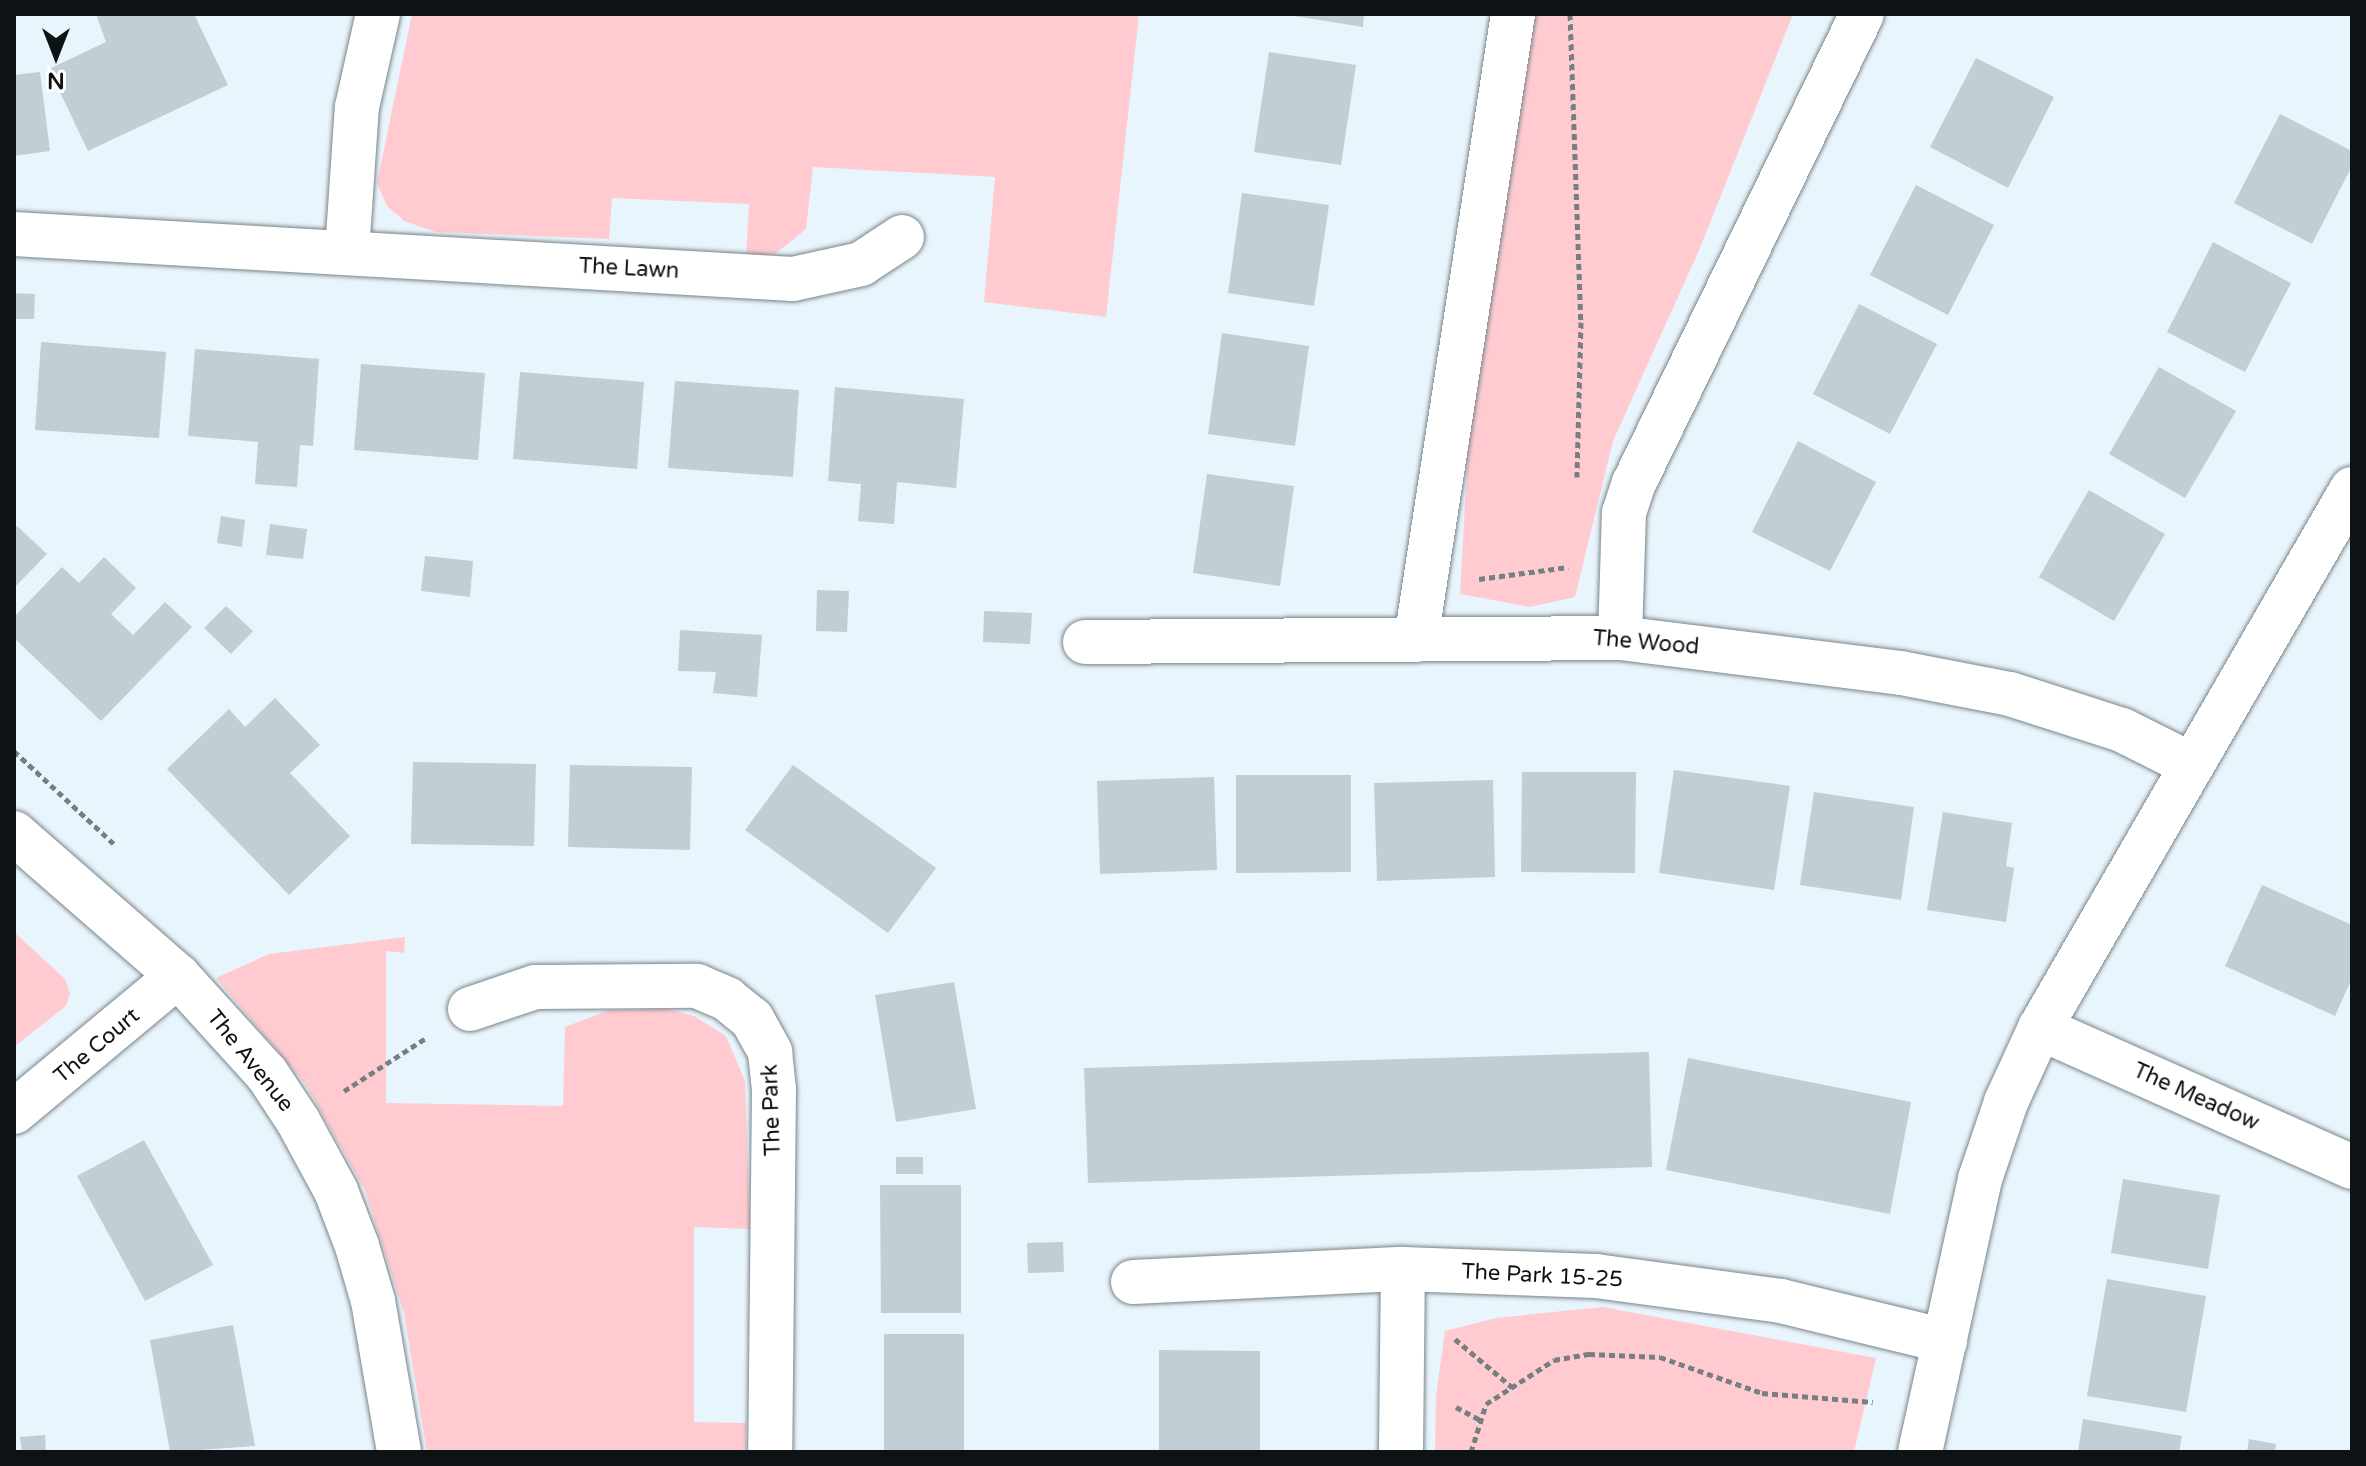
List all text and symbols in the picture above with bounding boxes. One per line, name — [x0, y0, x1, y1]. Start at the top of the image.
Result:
north arrow — [16, 16, 96, 96]
text: N — [47, 67, 65, 93]
street label: The Lawn — [578, 253, 680, 285]
street label: The Wood — [1592, 625, 1700, 661]
street label: The Court — [49, 1003, 145, 1089]
street label: The Avenue — [201, 1005, 299, 1117]
street label: The Meadow — [2129, 1057, 2263, 1137]
street label: The Park — [757, 1064, 787, 1156]
street label: The Park 15-25 — [1461, 1259, 1623, 1293]

